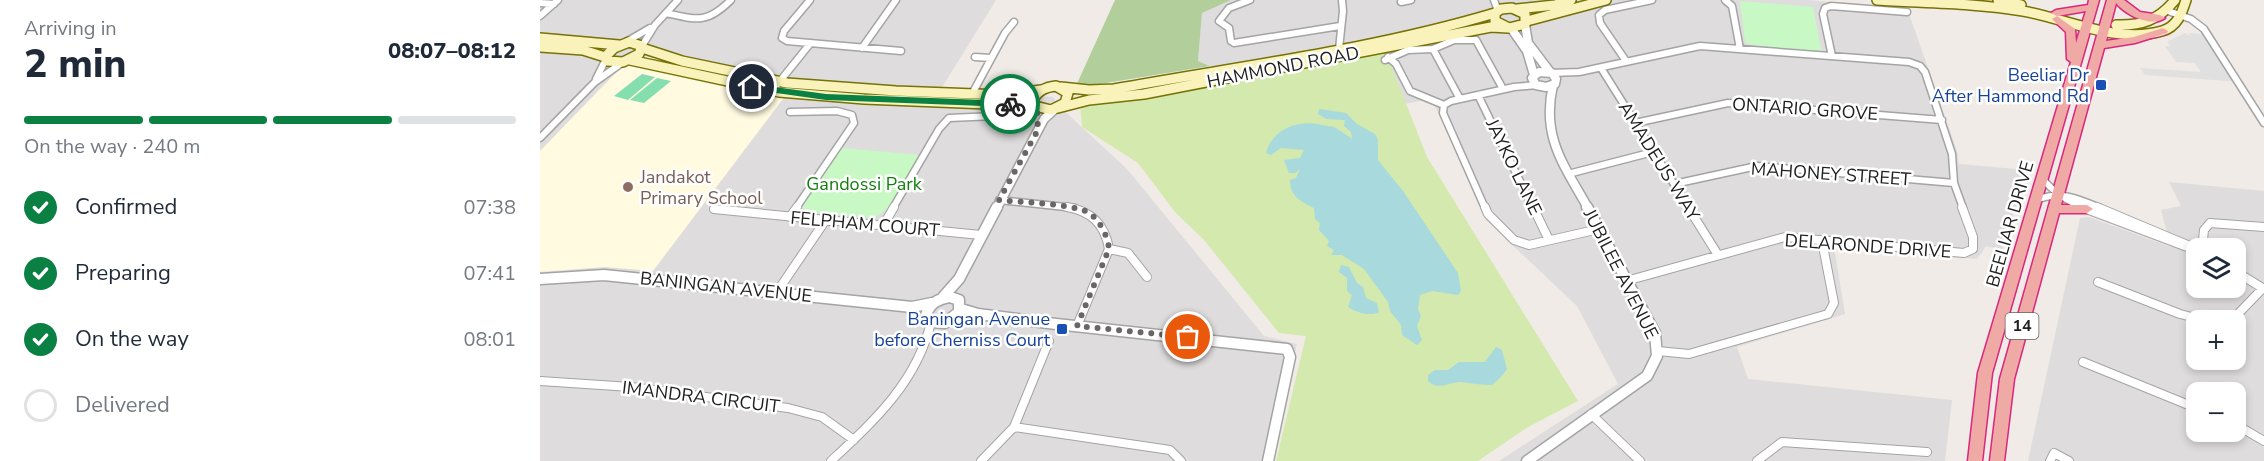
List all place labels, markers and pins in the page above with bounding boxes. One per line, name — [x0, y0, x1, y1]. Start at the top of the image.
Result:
pin — [726, 61, 777, 112]
place label: Beeliar Dr After Hammond Rd — [1932, 63, 2090, 108]
marker: Beeliar Dr After Hammond Rd — [2094, 78, 2108, 92]
place label: Jandakot Primary School — [639, 165, 763, 210]
marker: Jandakot Primary School — [621, 180, 635, 194]
place label: Baningan Avenue before Cherniss Court — [874, 307, 1051, 352]
pin — [1162, 311, 1213, 362]
marker: Baningan Avenue before Cherniss Court — [1055, 322, 1069, 336]

